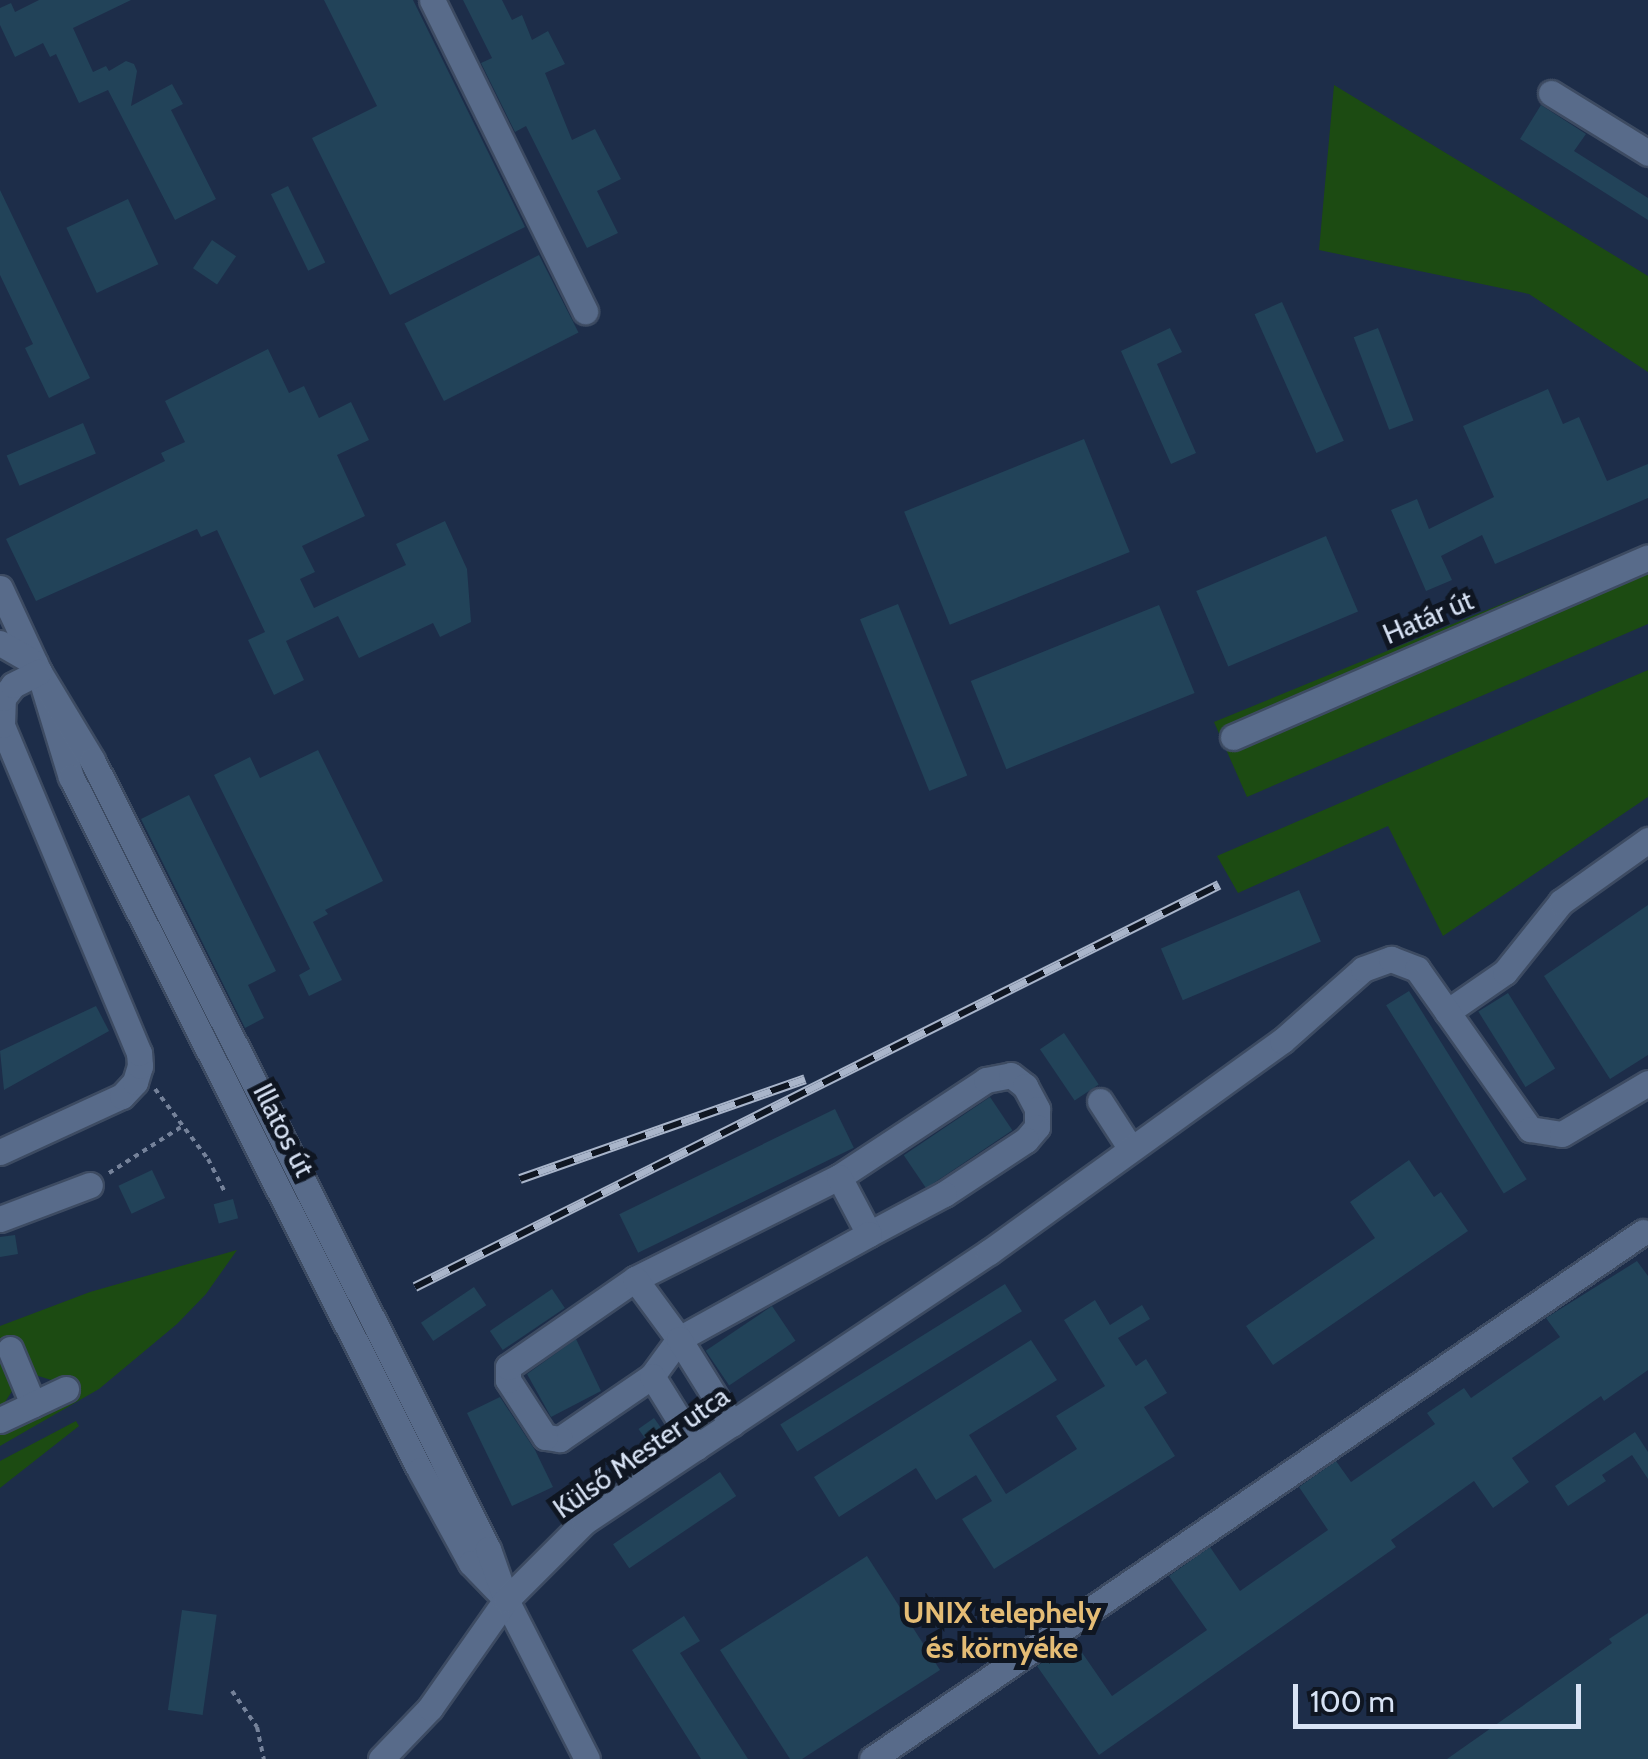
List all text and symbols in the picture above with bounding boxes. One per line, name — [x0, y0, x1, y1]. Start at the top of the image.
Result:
street label: Határ út — [1378, 583, 1478, 651]
street label: Illatos út — [246, 1078, 322, 1182]
street label: Külső Mester utca — [547, 1379, 735, 1525]
district label: UNIX telephely és környéke — [903, 1595, 1101, 1666]
scale bar — [1298, 1664, 1586, 1726]
text: 100 m — [1310, 1683, 1395, 1720]

